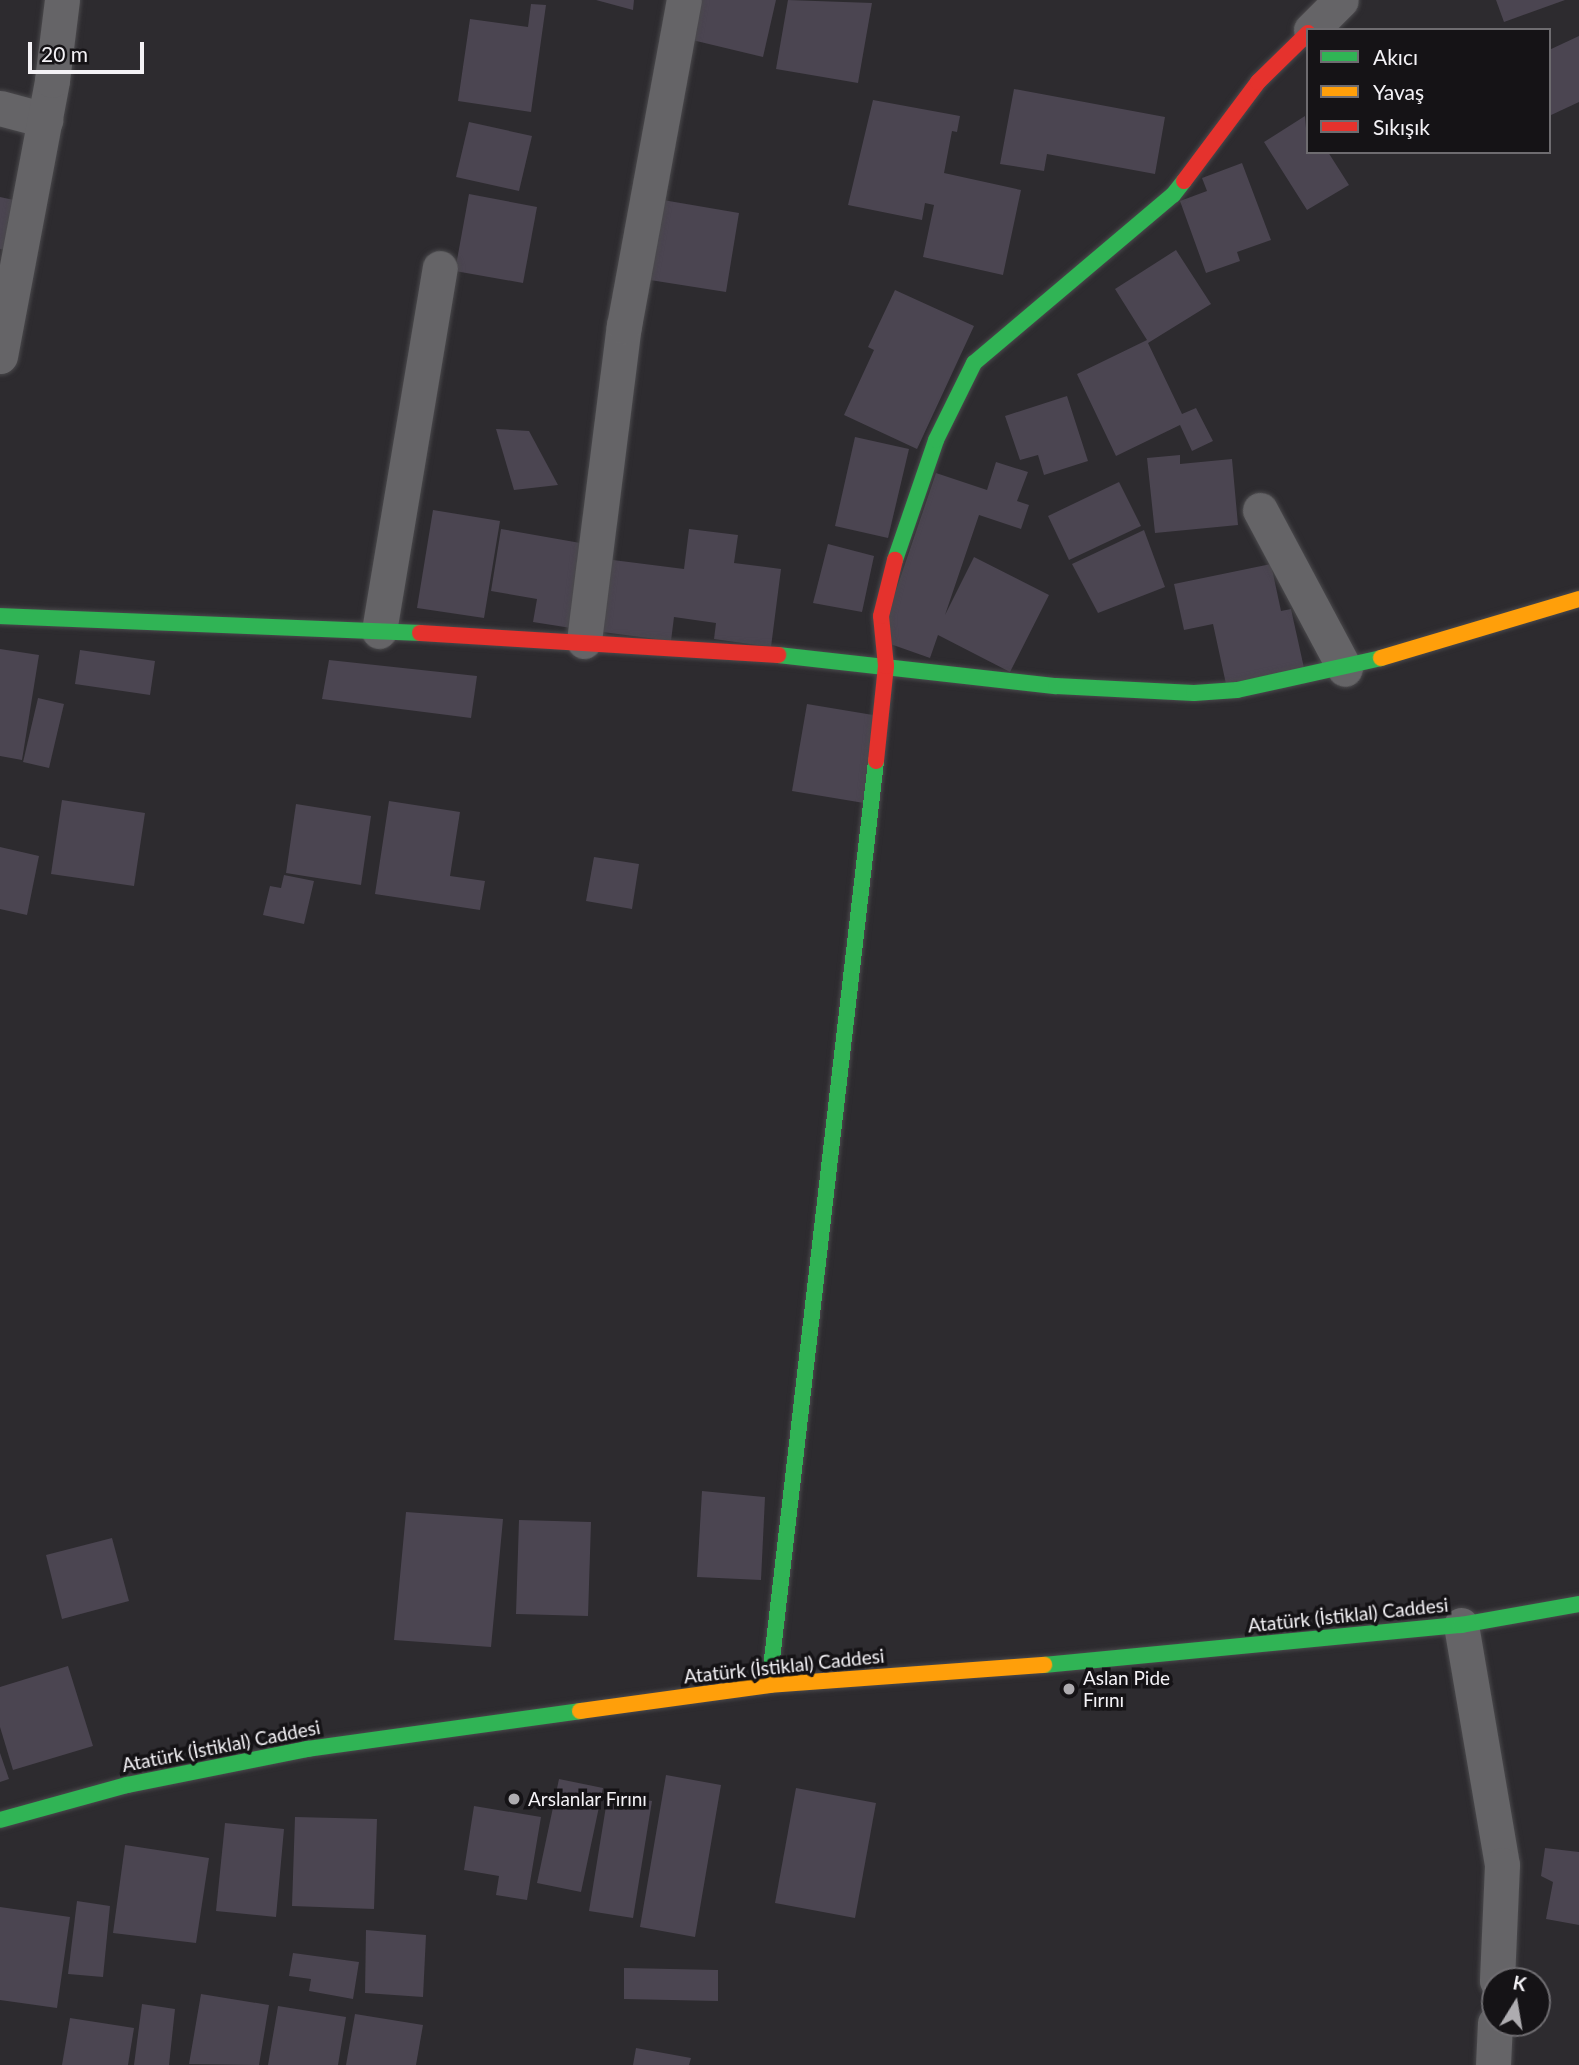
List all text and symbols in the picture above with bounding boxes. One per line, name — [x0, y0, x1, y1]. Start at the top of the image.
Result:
scale bar — [32, 28, 147, 72]
legend — [1306, 28, 1551, 154]
text: 20 m — [41, 41, 88, 66]
text: Akıcı — [1373, 44, 1418, 69]
text: Yavaş — [1373, 79, 1424, 104]
text: Sıkışık — [1373, 114, 1430, 139]
street label: Atatürk (İstiklal) Caddesi — [1247, 1593, 1449, 1637]
street label: Atatürk (İstiklal) Caddesi — [683, 1644, 885, 1688]
place label: Aslan Pide Fırını — [1083, 1667, 1170, 1711]
marker: Aslan Pide Fırını — [1061, 1681, 1077, 1697]
street label: Atatürk (İstiklal) Caddesi — [120, 1716, 322, 1776]
place label: Arslanlar Fırını — [528, 1788, 647, 1810]
marker: Arslanlar Fırını — [506, 1791, 522, 1807]
north arrow — [1481, 1967, 1551, 2037]
text: K — [1511, 1970, 1528, 1995]

